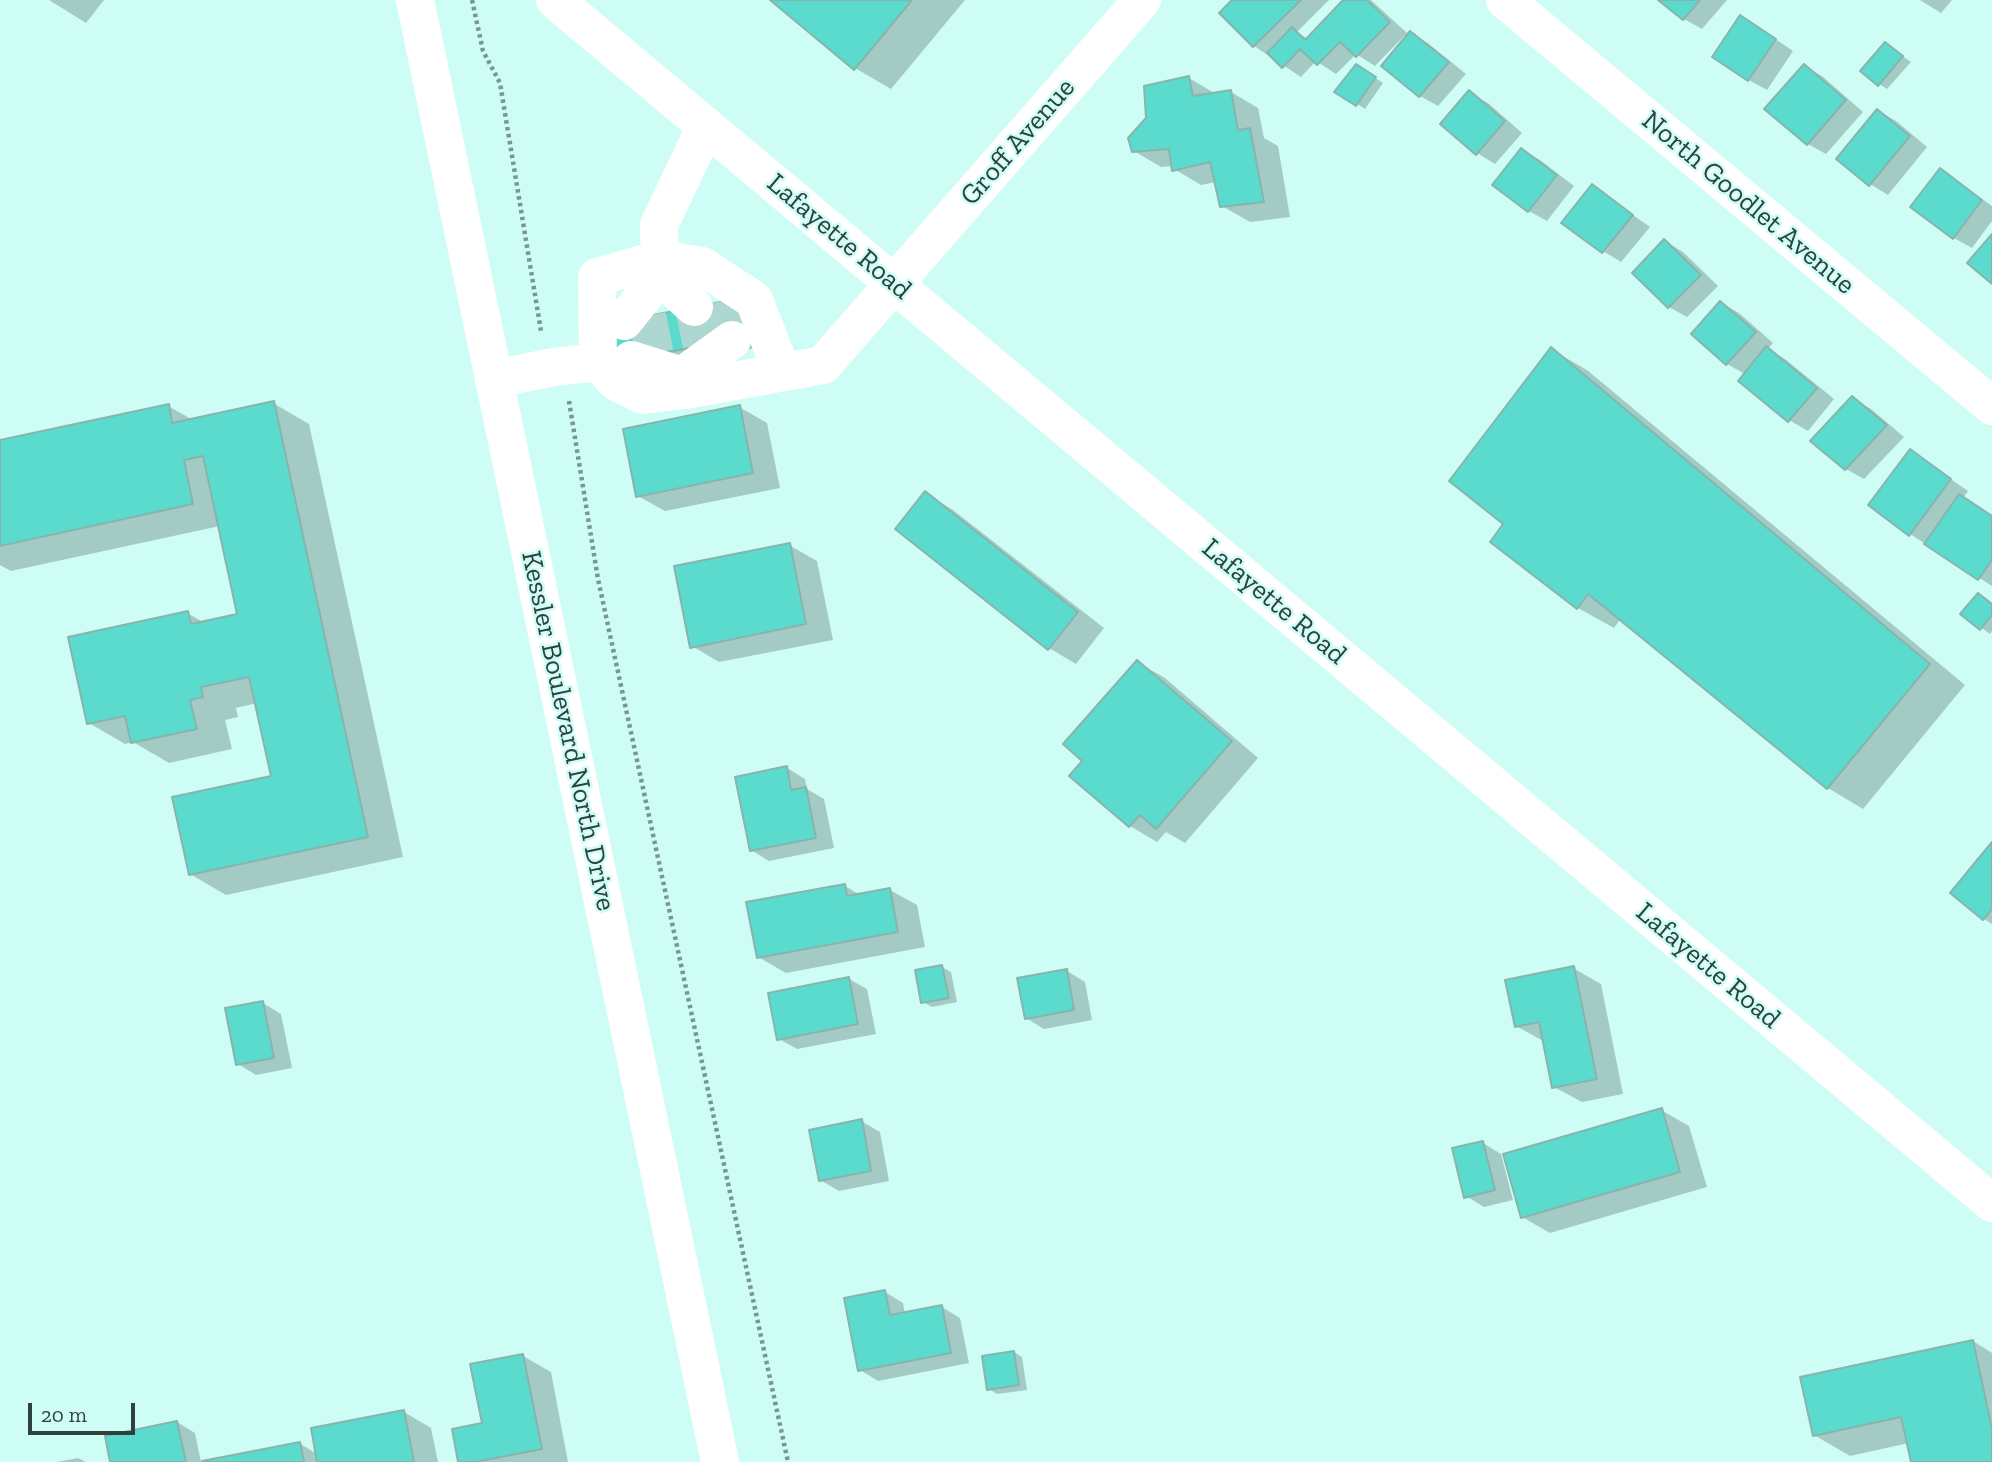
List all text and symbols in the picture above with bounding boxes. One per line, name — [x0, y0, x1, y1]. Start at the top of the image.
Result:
street label: Groff Avenue — [954, 71, 1082, 213]
street label: North Goodlet Avenue — [1635, 104, 1861, 302]
street label: Lafayette Road — [760, 167, 918, 307]
street label: Lafayette Road — [1195, 532, 1353, 672]
street label: Kessler Boulevard North Drive — [513, 548, 623, 914]
street label: Lafayette Road — [1629, 896, 1787, 1036]
scale bar — [32, 1388, 138, 1432]
text: 20 m — [41, 1402, 87, 1427]

